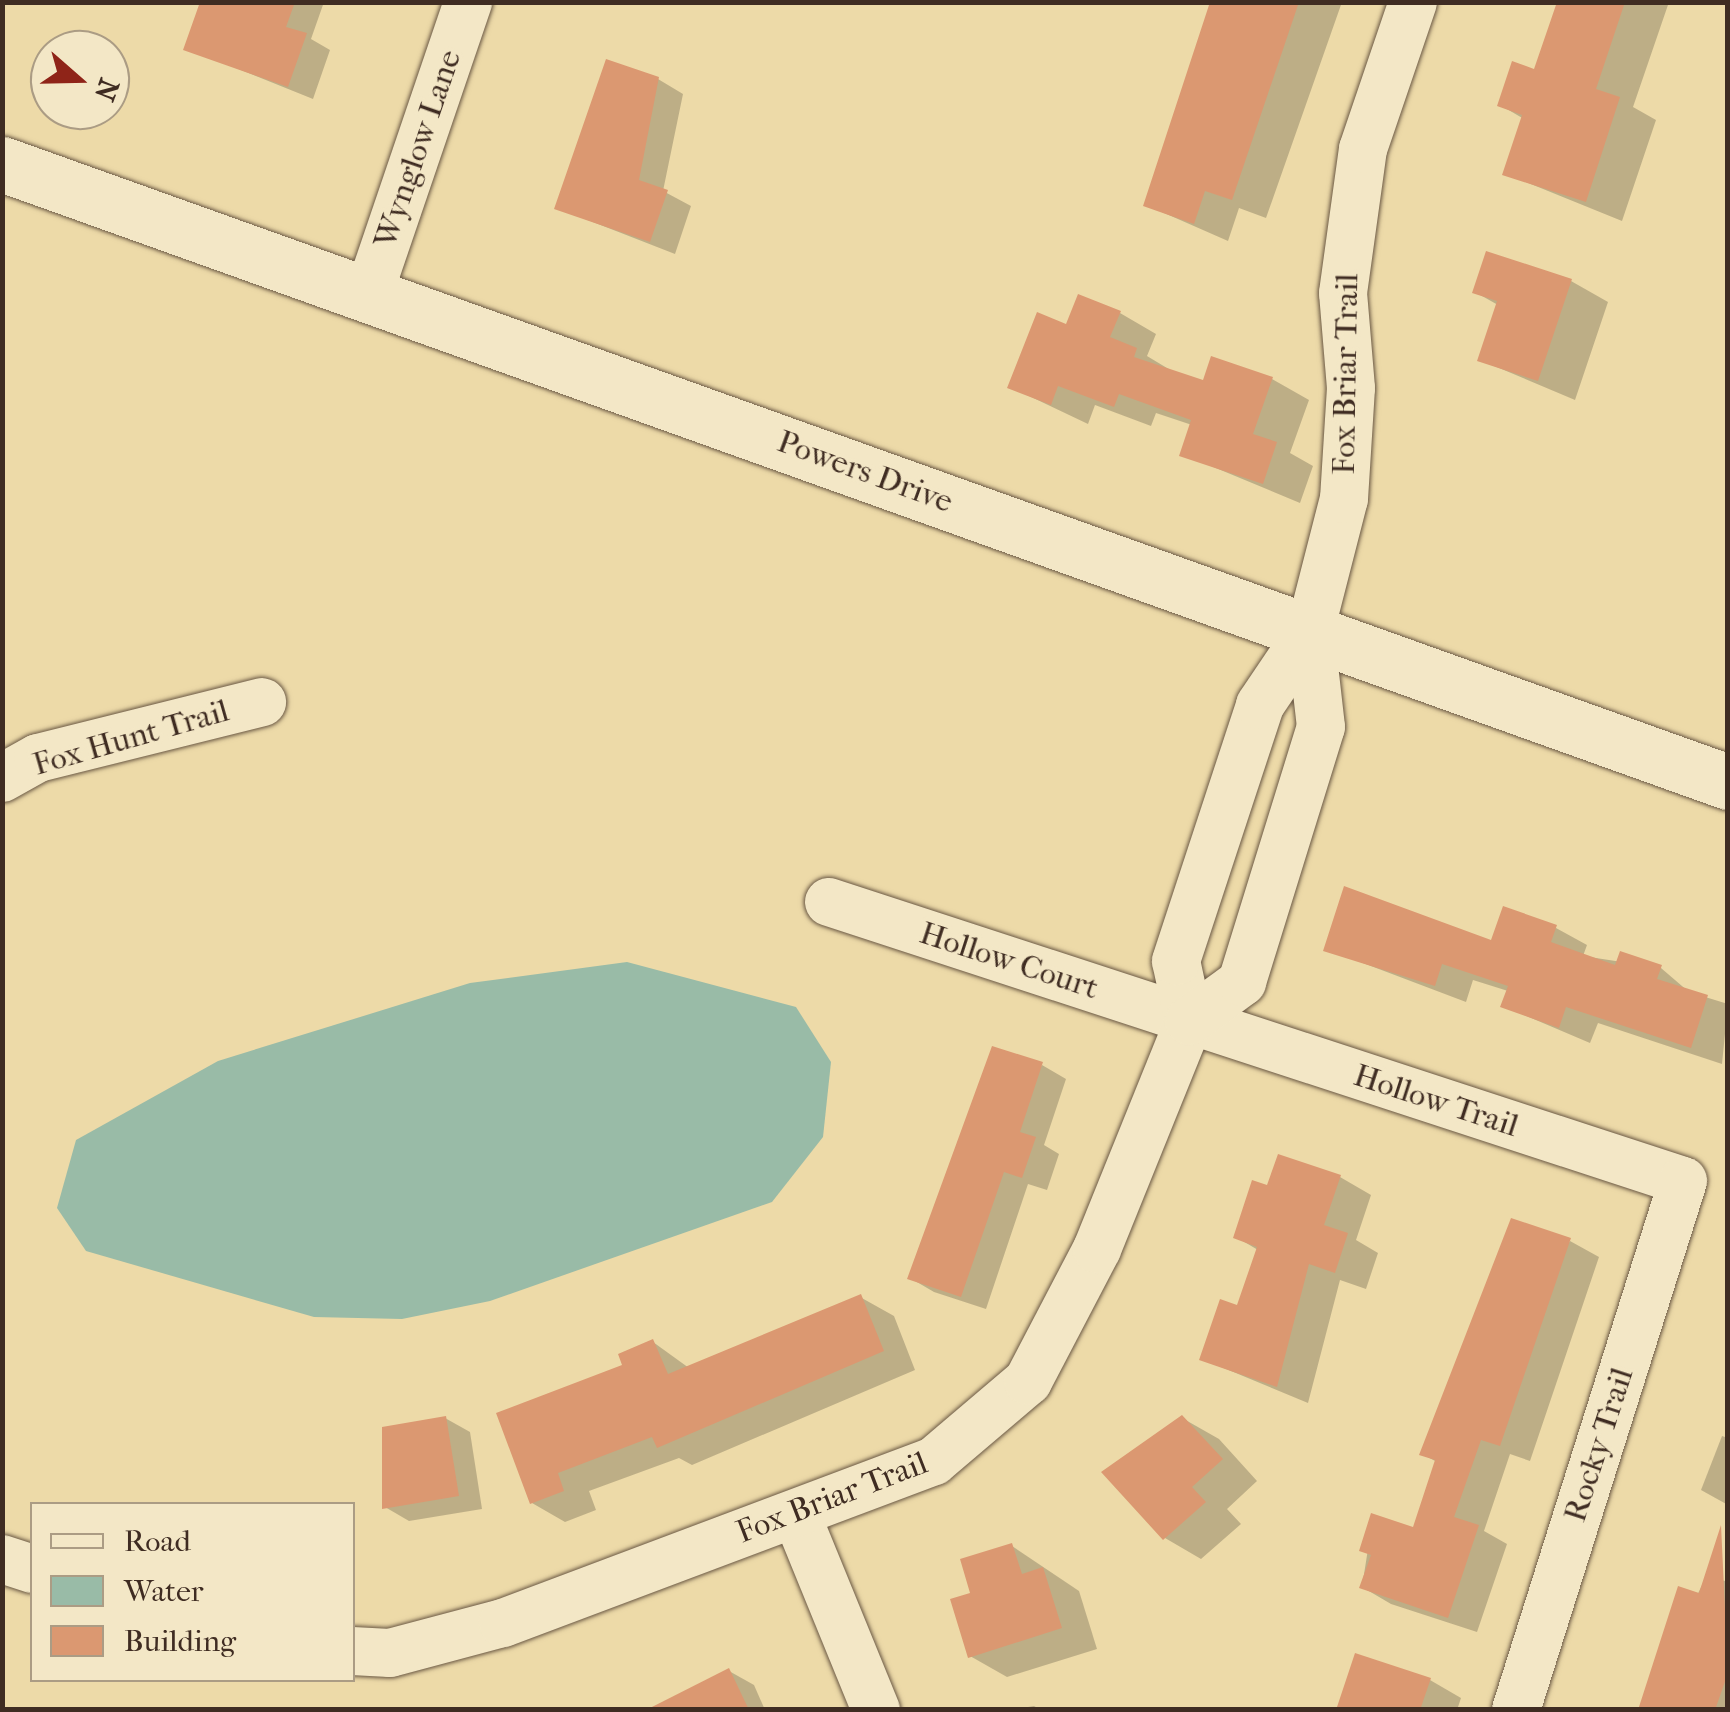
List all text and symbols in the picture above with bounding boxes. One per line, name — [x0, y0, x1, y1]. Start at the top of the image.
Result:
north arrow — [30, 30, 130, 130]
street label: Wynglow Lane — [366, 45, 470, 253]
text: N — [88, 74, 126, 105]
street label: Fox Briar Trail — [1325, 273, 1367, 475]
street label: Powers Drive — [772, 423, 958, 521]
street label: Fox Hunt Trail — [29, 692, 233, 784]
street label: Hollow Court — [915, 914, 1103, 1008]
street label: Hollow Trail — [1349, 1056, 1523, 1146]
street label: Rocky Trail — [1556, 1363, 1642, 1527]
street label: Fox Briar Trail — [731, 1444, 933, 1552]
legend — [30, 1502, 355, 1682]
text: Road — [124, 1524, 191, 1559]
text: Water — [124, 1574, 204, 1609]
text: Building — [124, 1624, 236, 1659]

